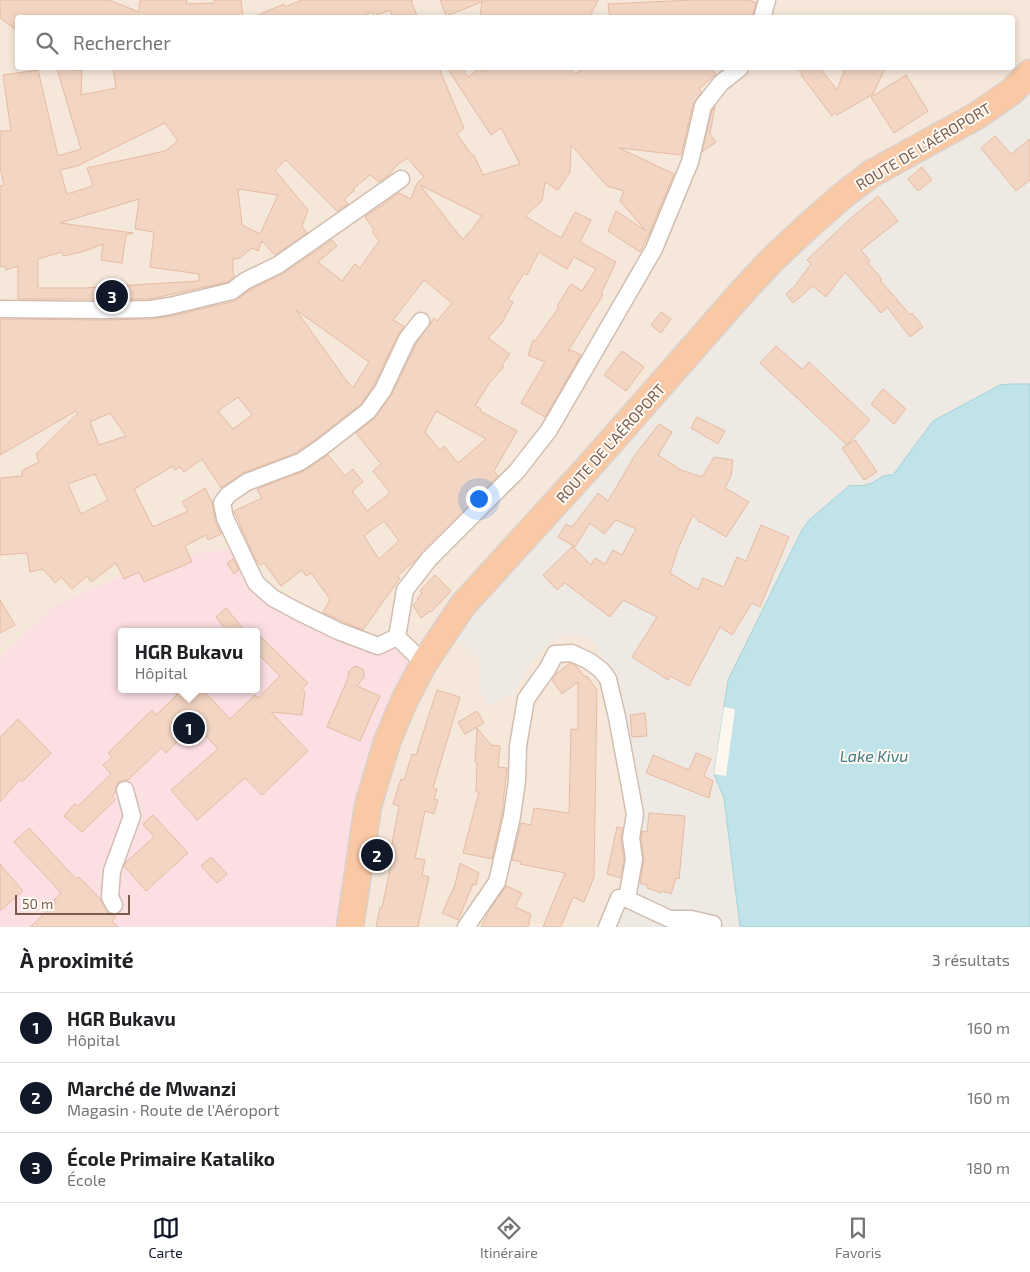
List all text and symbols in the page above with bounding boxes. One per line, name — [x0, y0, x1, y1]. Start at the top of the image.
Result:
search box — [15, 15, 1015, 70]
icon: search — [33, 29, 61, 57]
text: Rechercher — [73, 31, 171, 54]
street label: ROUTE DE L'AÉROPORT — [852, 98, 994, 193]
pin: 3 — [96, 277, 128, 315]
street label: ROUTE DE L'AÉROPORT — [552, 379, 668, 506]
your location — [466, 486, 492, 512]
popup — [118, 628, 260, 693]
text: HGR Bukavu — [135, 640, 243, 663]
text: Hôpital — [135, 663, 187, 682]
pin: 1 — [173, 709, 205, 747]
water label: Lake Kivu — [840, 746, 908, 765]
pin: 2 — [361, 836, 393, 874]
scale bar — [15, 892, 130, 915]
text: 50 m — [22, 895, 53, 912]
text: À proximité — [20, 947, 134, 972]
text: 3 résultats — [932, 950, 1010, 969]
text: HGR Bukavu — [67, 1007, 176, 1030]
text: 1 — [33, 1018, 39, 1037]
text: 160 m — [967, 1018, 1010, 1037]
text: Hôpital — [67, 1030, 120, 1049]
text: Marché de Mwanzi — [67, 1077, 236, 1100]
text: 2 — [31, 1088, 41, 1107]
text: 160 m — [967, 1088, 1010, 1107]
text: Magasin · Route de l'Aéroport — [67, 1100, 279, 1119]
text: École Primaire Kataliko — [67, 1147, 275, 1170]
text: 3 — [31, 1158, 41, 1177]
text: 180 m — [967, 1158, 1010, 1177]
text: École — [67, 1170, 106, 1189]
tab: Carte — [149, 1214, 183, 1261]
tab: Itinéraire — [480, 1214, 538, 1261]
tab: Favoris — [835, 1214, 881, 1261]

